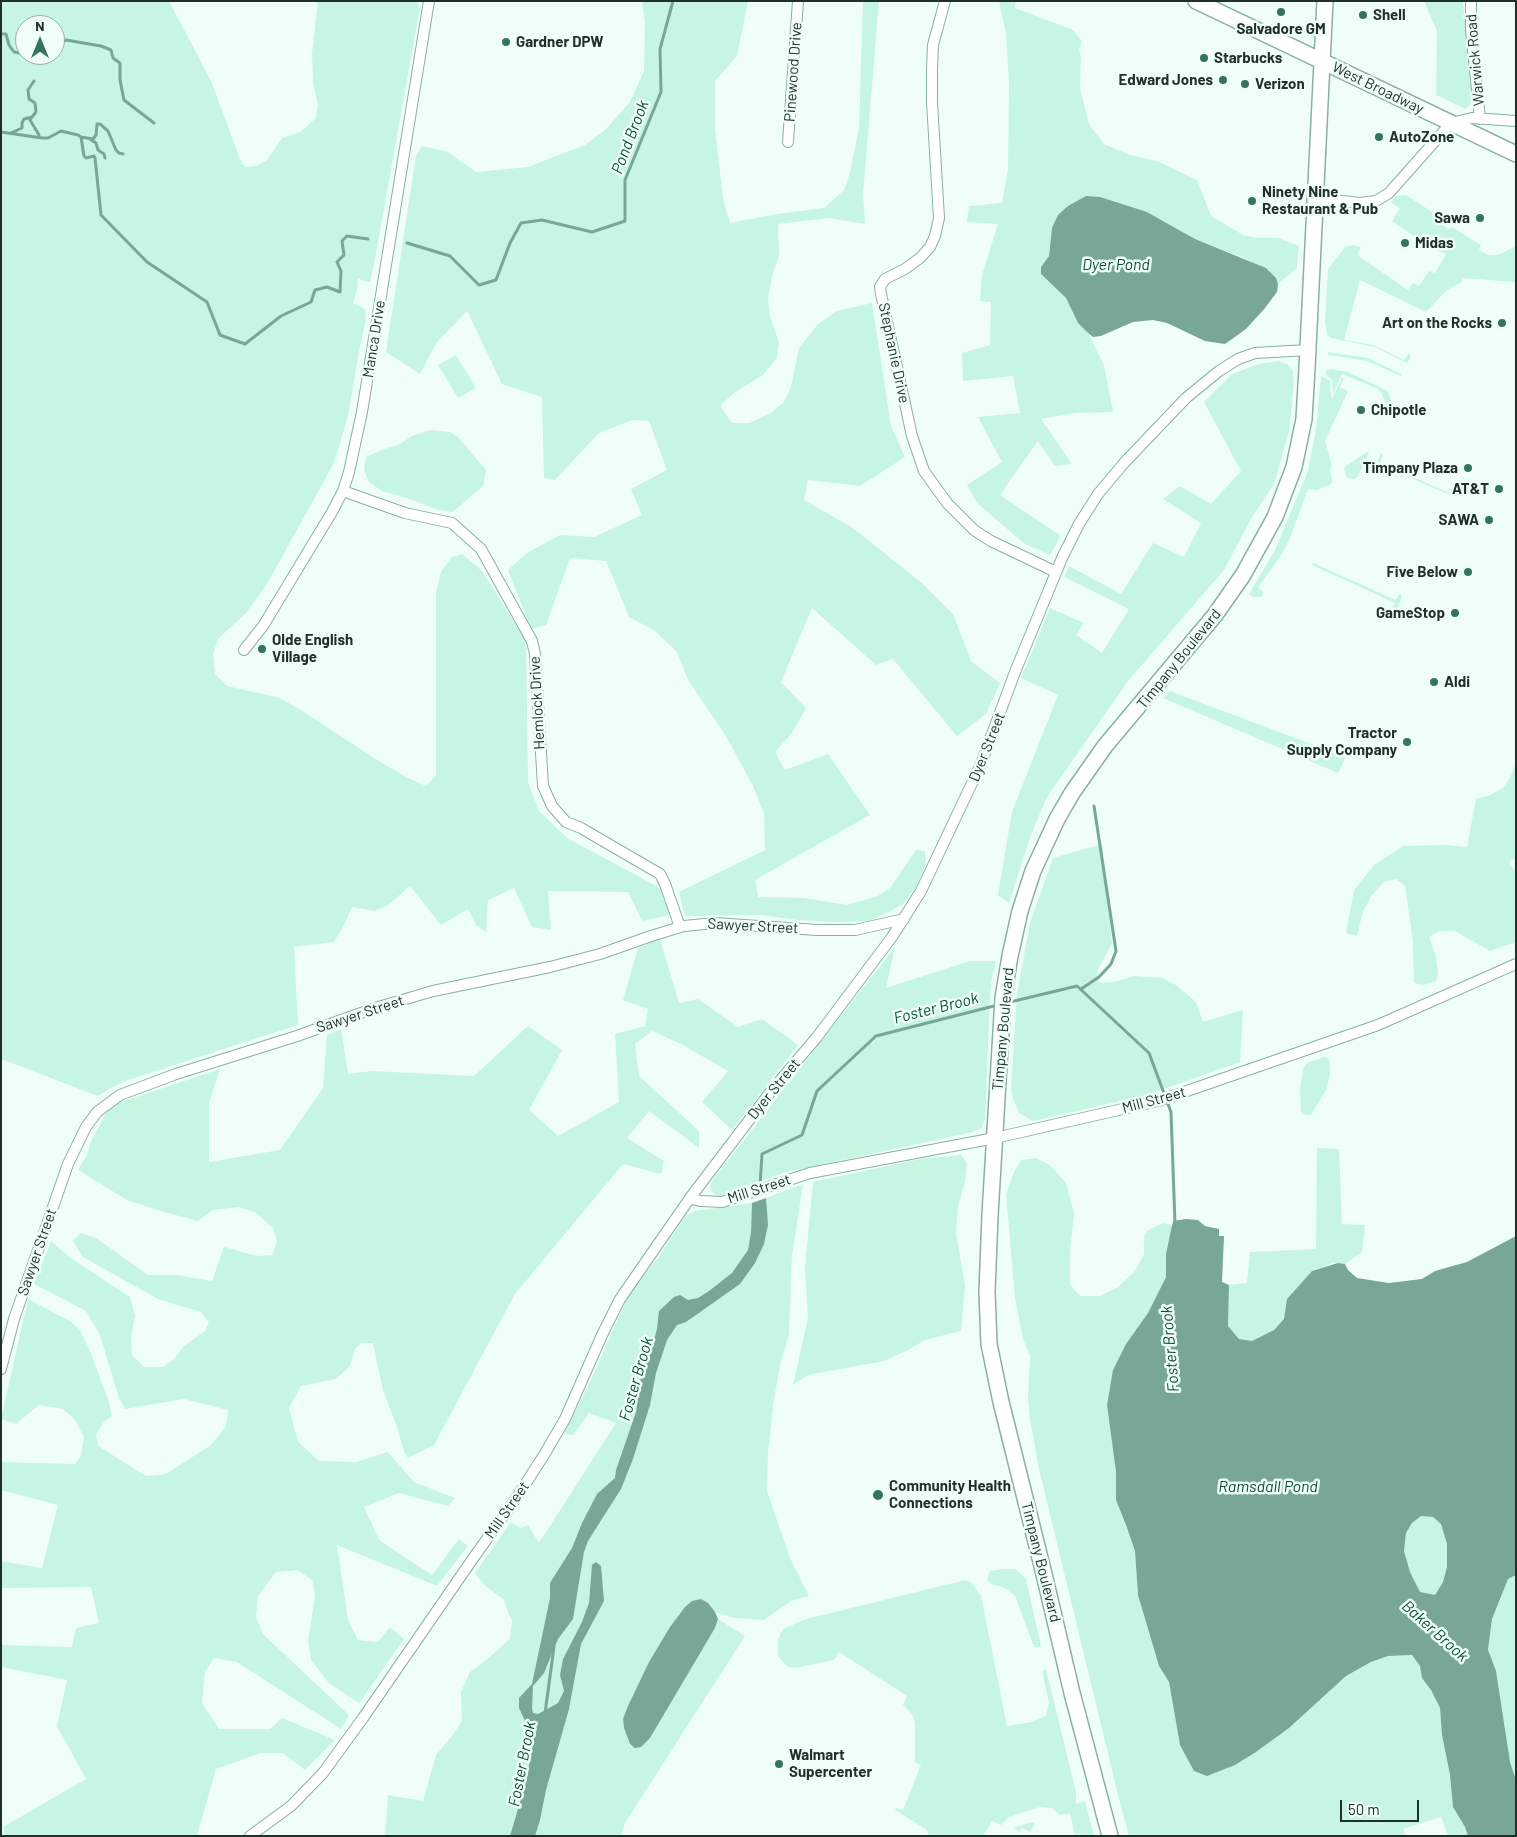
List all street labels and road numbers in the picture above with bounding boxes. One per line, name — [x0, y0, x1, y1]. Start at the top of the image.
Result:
street label: Warwick Road — [1462, 13, 1488, 107]
street label: Pinewood Drive — [781, 21, 805, 123]
street label: West Broadway — [1329, 58, 1427, 118]
street label: Manca Drive — [359, 299, 389, 379]
street label: Stephanie Drive — [875, 301, 913, 405]
street label: Timpany Boulevard — [1133, 605, 1225, 713]
street label: Hemlock Drive — [526, 656, 548, 750]
street label: Dyer Street — [965, 710, 1009, 784]
street label: Sawyer Street — [707, 915, 799, 937]
street label: Timpany Boulevard — [989, 967, 1017, 1091]
street label: Sawyer Street — [314, 991, 406, 1037]
street label: Dyer Street — [744, 1055, 804, 1123]
street label: Mill Street — [1120, 1083, 1188, 1117]
street label: Mill Street — [725, 1170, 793, 1208]
street label: Sawyer Street — [14, 1206, 60, 1298]
street label: Mill Street — [481, 1478, 533, 1542]
street label: Timpany Boulevard — [1017, 1500, 1065, 1624]

